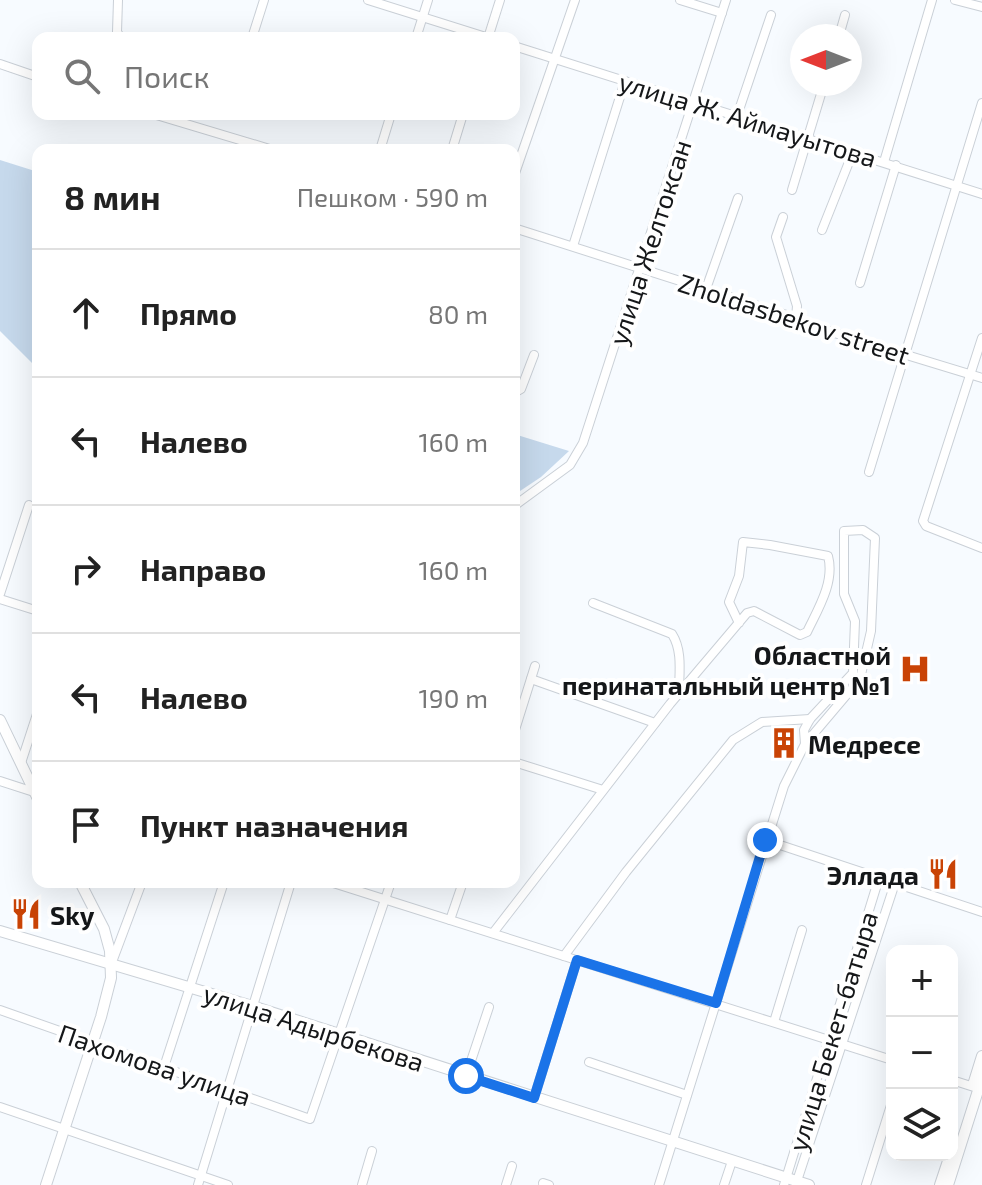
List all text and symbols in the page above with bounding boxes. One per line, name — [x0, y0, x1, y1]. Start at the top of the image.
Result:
north arrow — [790, 24, 862, 96]
search box — [32, 32, 520, 120]
icon: search — [60, 54, 104, 98]
text: Поиск — [124, 58, 210, 94]
street label: улица Ж. Аймауытова — [615, 65, 881, 174]
street label: улица Желтоксан — [601, 135, 698, 349]
text: 8 мин — [64, 176, 161, 217]
text: Пешком · 590 m — [297, 181, 488, 212]
street label: Zholdasbekov street — [675, 266, 913, 370]
icon: ahead — [64, 291, 108, 335]
text: Прямо — [140, 295, 237, 331]
text: 80 m — [428, 298, 488, 329]
icon: left — [64, 419, 108, 463]
text: Налево — [140, 423, 248, 459]
text: 160 m — [419, 426, 488, 457]
icon: right — [64, 547, 108, 591]
text: Направо — [140, 551, 266, 587]
text: 160 m — [419, 554, 488, 585]
place label: Областной перинатальный центр №1 — [562, 639, 891, 700]
hospital icon: Областной перинатальный центр №1 — [898, 652, 932, 686]
icon: left — [64, 675, 108, 719]
text: Налево — [140, 679, 248, 715]
text: 190 m — [419, 682, 488, 713]
building icon: Медресе — [767, 726, 801, 760]
place label: Медресе — [808, 728, 921, 759]
icon: arrive — [64, 803, 108, 847]
text: Пункт назначения — [140, 807, 408, 843]
route end — [747, 822, 783, 858]
restaurant icon: Эллада — [926, 857, 960, 891]
place label: Эллада — [827, 859, 919, 890]
restaurant icon: Sky — [9, 897, 43, 931]
place label: Sky — [50, 899, 95, 931]
street label: улица Бекет-батыра — [781, 907, 884, 1155]
map controls — [886, 945, 958, 1161]
button: + — [886, 945, 958, 1017]
street label: улица Адырбекова — [199, 977, 428, 1078]
street label: Пахомова улица — [54, 1017, 255, 1112]
button: − — [886, 1017, 958, 1089]
route start — [448, 1058, 484, 1094]
button: layers — [886, 1089, 958, 1161]

